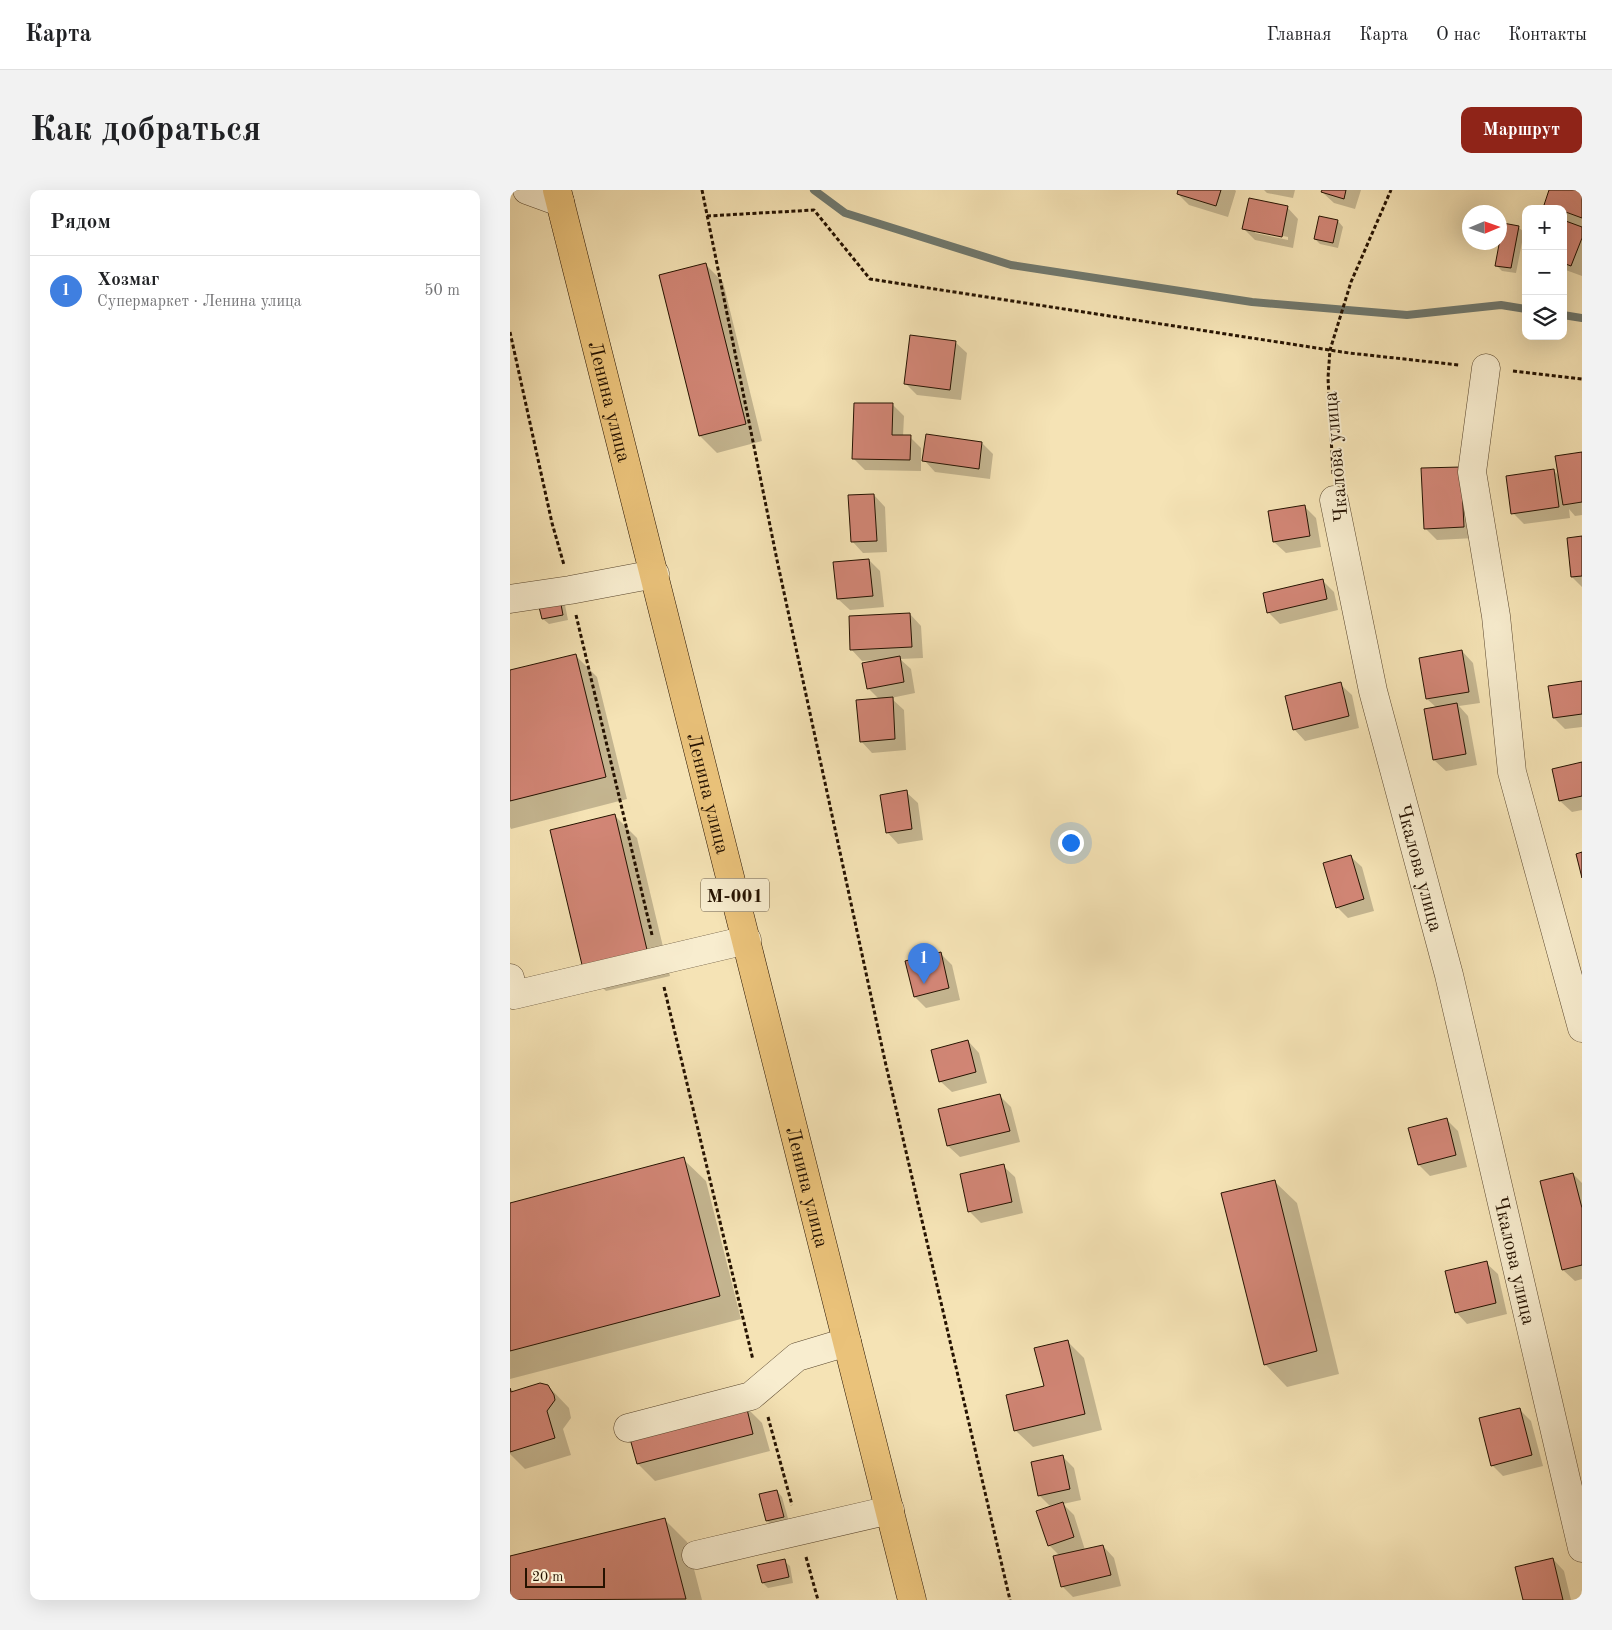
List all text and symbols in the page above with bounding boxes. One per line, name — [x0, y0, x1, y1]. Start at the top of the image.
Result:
text: Карта — [25, 23, 92, 47]
text: Главная — [1267, 26, 1331, 44]
text: Карта — [1359, 26, 1408, 44]
text: О нас — [1436, 26, 1480, 44]
text: Контакты — [1508, 26, 1587, 44]
button: Маршрут — [1461, 107, 1582, 153]
text: Как добраться — [30, 113, 261, 148]
north arrow — [1462, 205, 1507, 250]
map controls — [1522, 205, 1567, 340]
button: + — [1522, 205, 1567, 250]
text: Рядом — [50, 212, 111, 233]
button: − — [1522, 250, 1567, 295]
text: Хозмаг — [97, 271, 159, 290]
text: 1 — [61, 283, 71, 299]
text: 50 m — [424, 283, 460, 299]
text: Супермаркет · Ленина улица — [97, 294, 302, 310]
button: layers — [1522, 295, 1567, 340]
street label: Ленина улица — [583, 339, 633, 465]
street label: Чкалова улица — [1321, 391, 1353, 523]
street label: Ленина улица — [682, 731, 732, 856]
street label: Чкалова улица — [1392, 803, 1445, 934]
your location — [1058, 830, 1084, 856]
road number: М-001 — [701, 878, 769, 912]
pin: 1 — [908, 943, 940, 984]
street label: Ленина улица — [781, 1125, 831, 1250]
street label: Чкалова улица — [1489, 1195, 1538, 1327]
scale bar — [525, 1565, 605, 1588]
text: 20 m — [532, 1570, 563, 1584]

